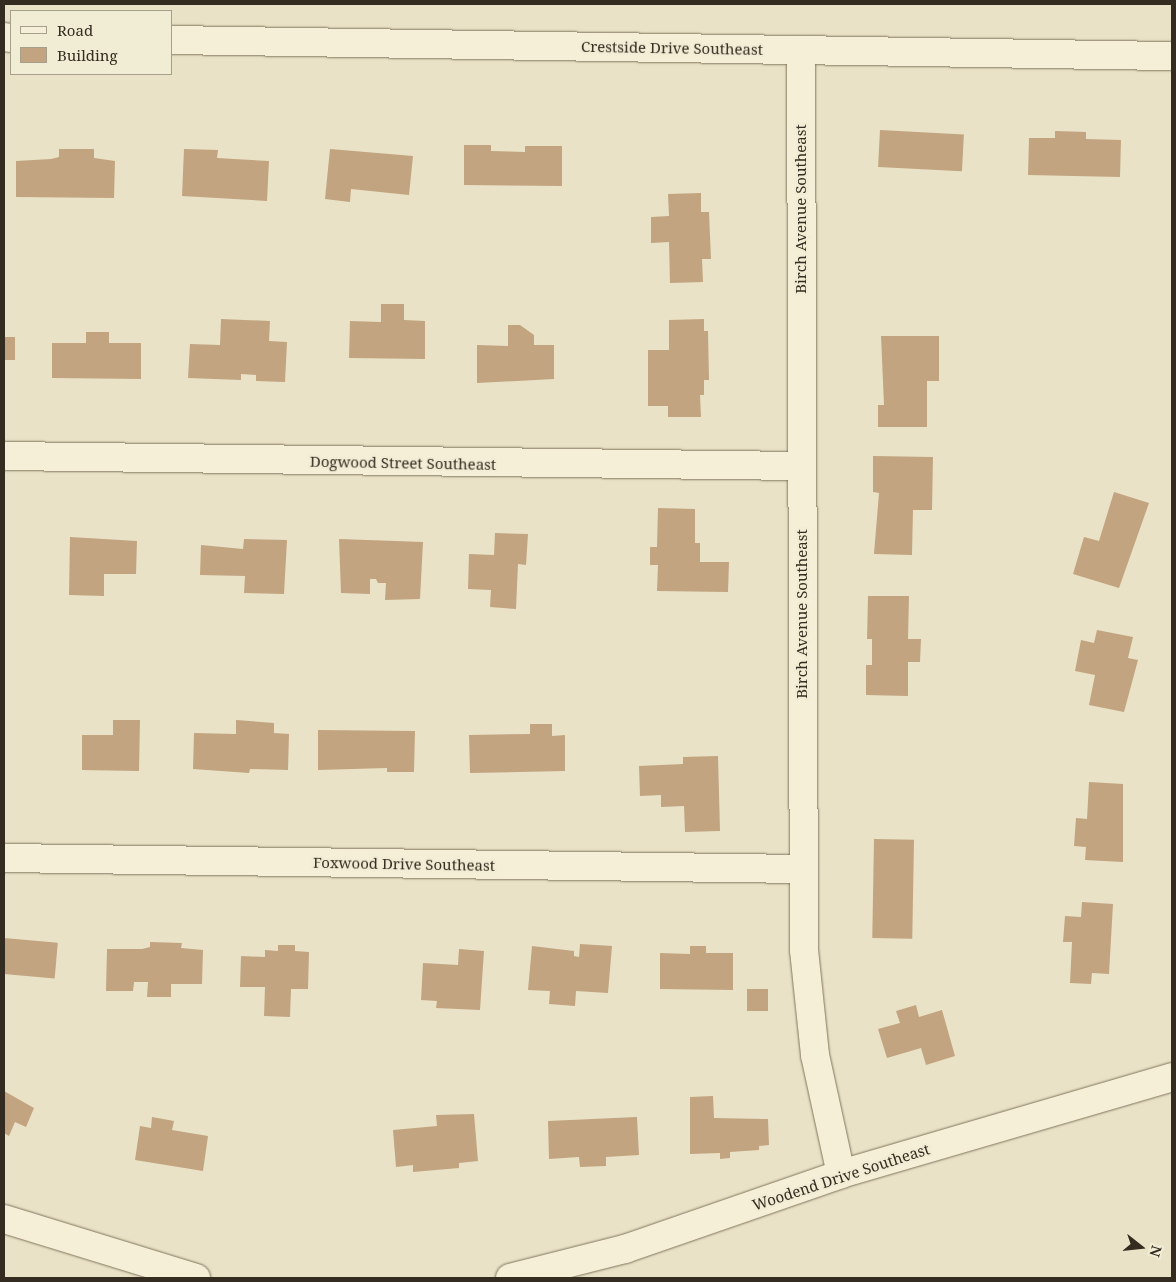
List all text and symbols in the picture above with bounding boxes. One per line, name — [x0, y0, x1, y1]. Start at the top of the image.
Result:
legend — [10, 10, 172, 75]
text: Road — [57, 20, 93, 40]
street label: Crestside Drive Southeast — [581, 37, 763, 59]
text: Building — [57, 45, 118, 65]
street label: Birch Avenue Southeast — [792, 124, 810, 294]
street label: Dogwood Street Southeast — [310, 452, 496, 474]
street label: Birch Avenue Southeast — [793, 529, 811, 699]
street label: Foxwood Drive Southeast — [313, 853, 495, 875]
street label: Woodend Drive Southeast — [750, 1140, 932, 1214]
north arrow — [1116, 1222, 1166, 1272]
text: N — [1145, 1243, 1167, 1259]

